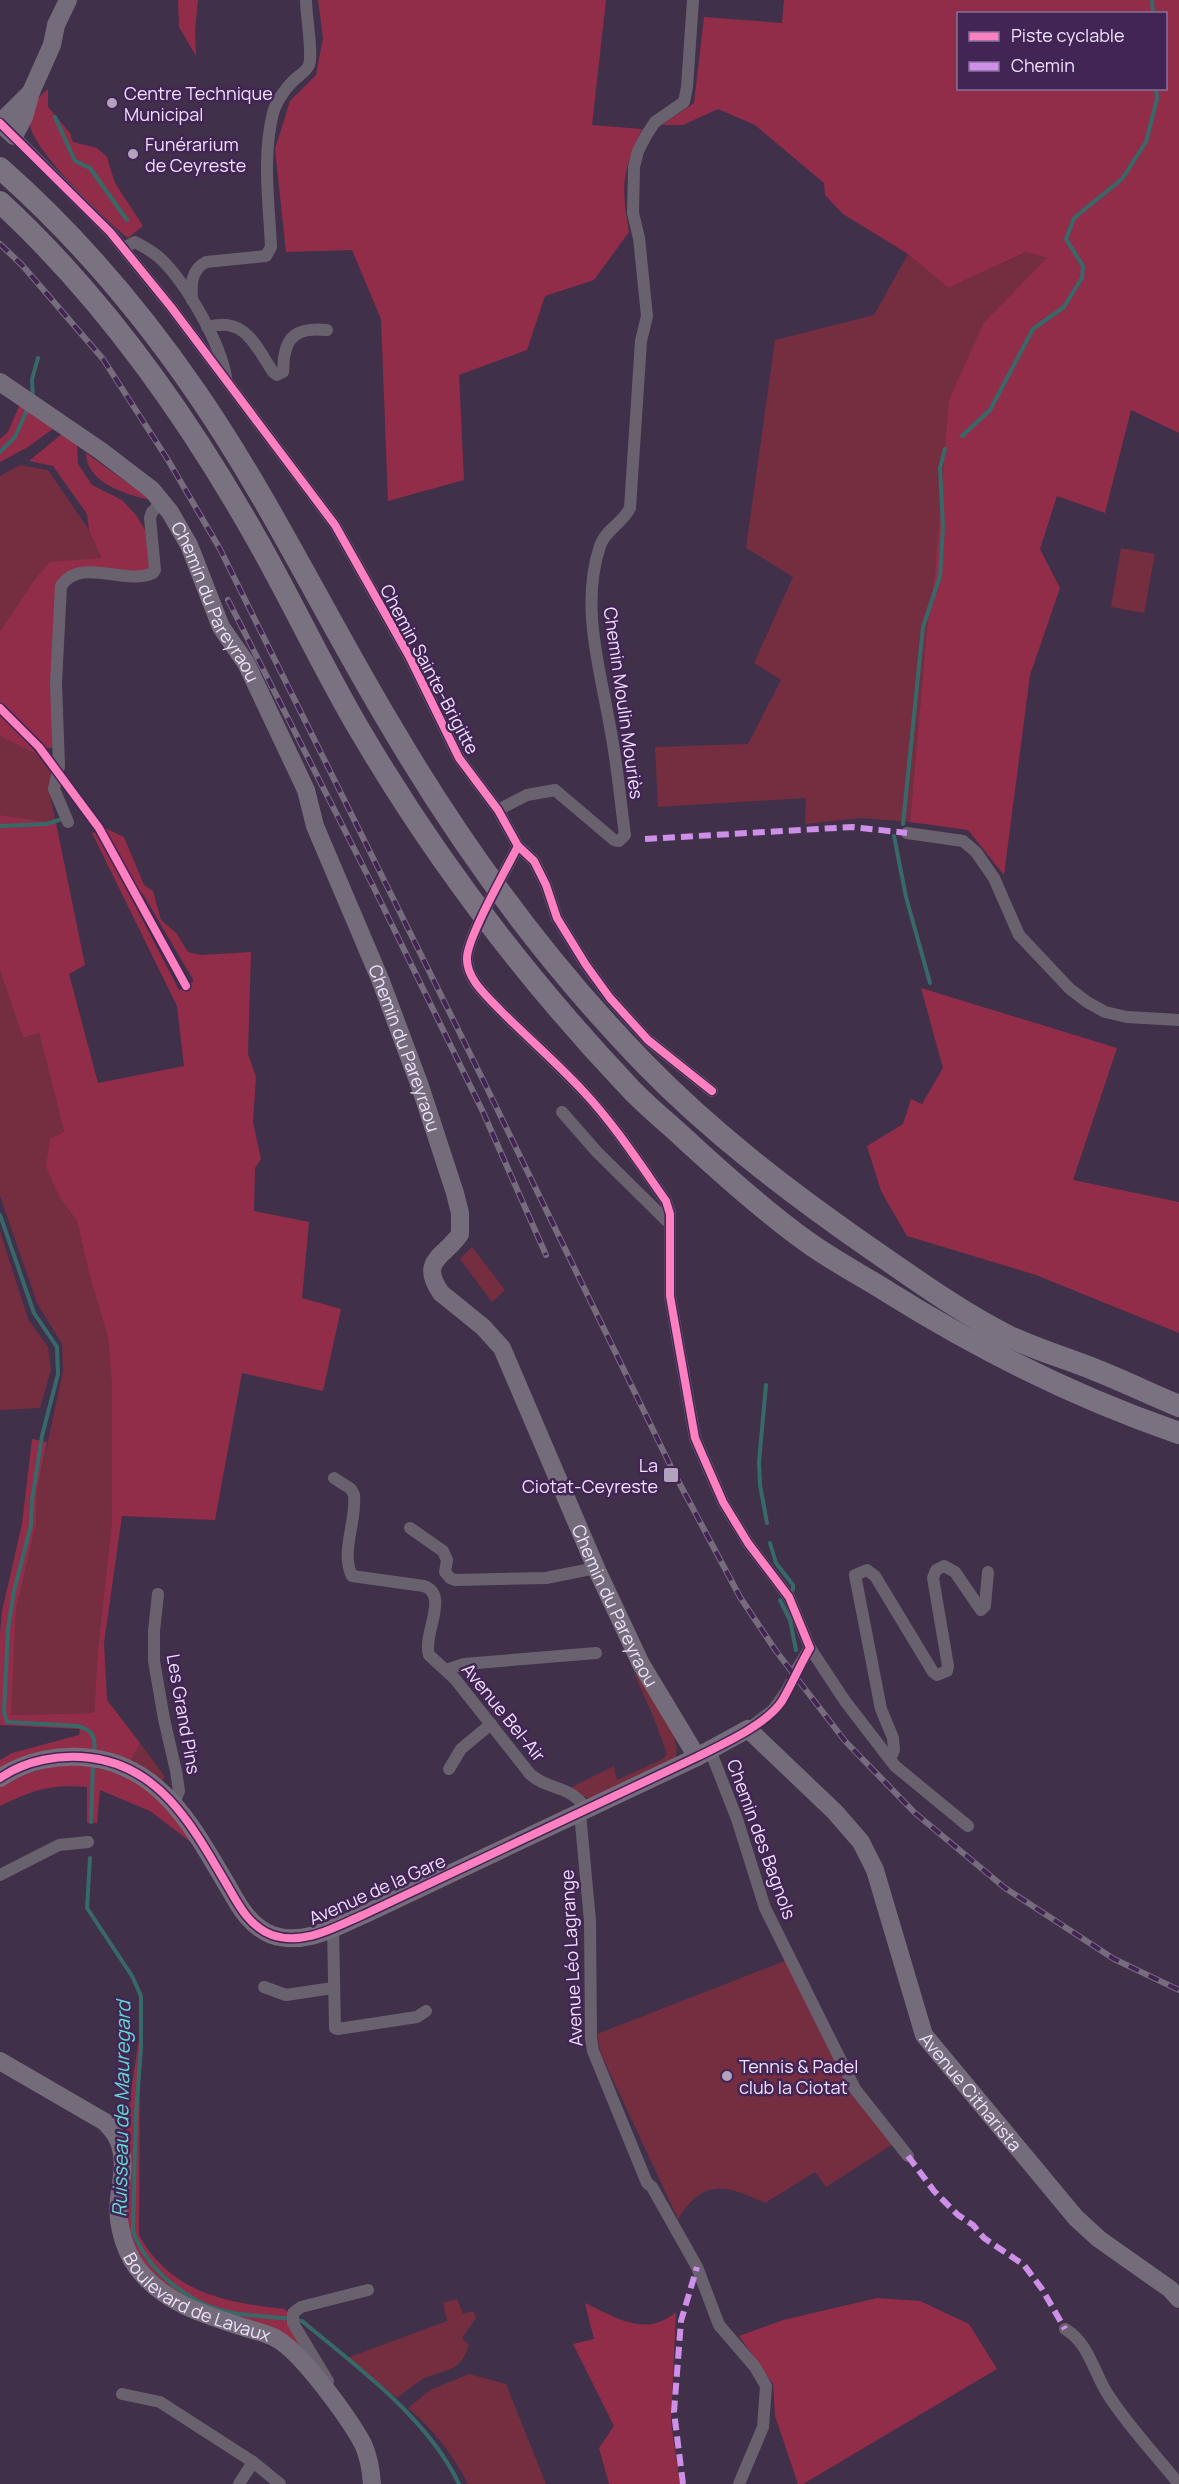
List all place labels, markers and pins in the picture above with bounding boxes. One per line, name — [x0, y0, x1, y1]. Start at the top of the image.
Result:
place label: Centre Technique Municipal — [124, 81, 273, 126]
marker: Centre Technique Municipal — [105, 96, 119, 110]
place label: Funérarium de Ceyreste — [145, 132, 246, 177]
marker: Funérarium de Ceyreste — [126, 147, 140, 161]
place label: La Ciotat-Ceyreste — [522, 1453, 658, 1498]
marker: La Ciotat-Ceyreste — [662, 1466, 680, 1484]
place label: Tennis & Padel club la Ciotat — [739, 2054, 858, 2099]
marker: Tennis & Padel club la Ciotat — [720, 2069, 734, 2083]

